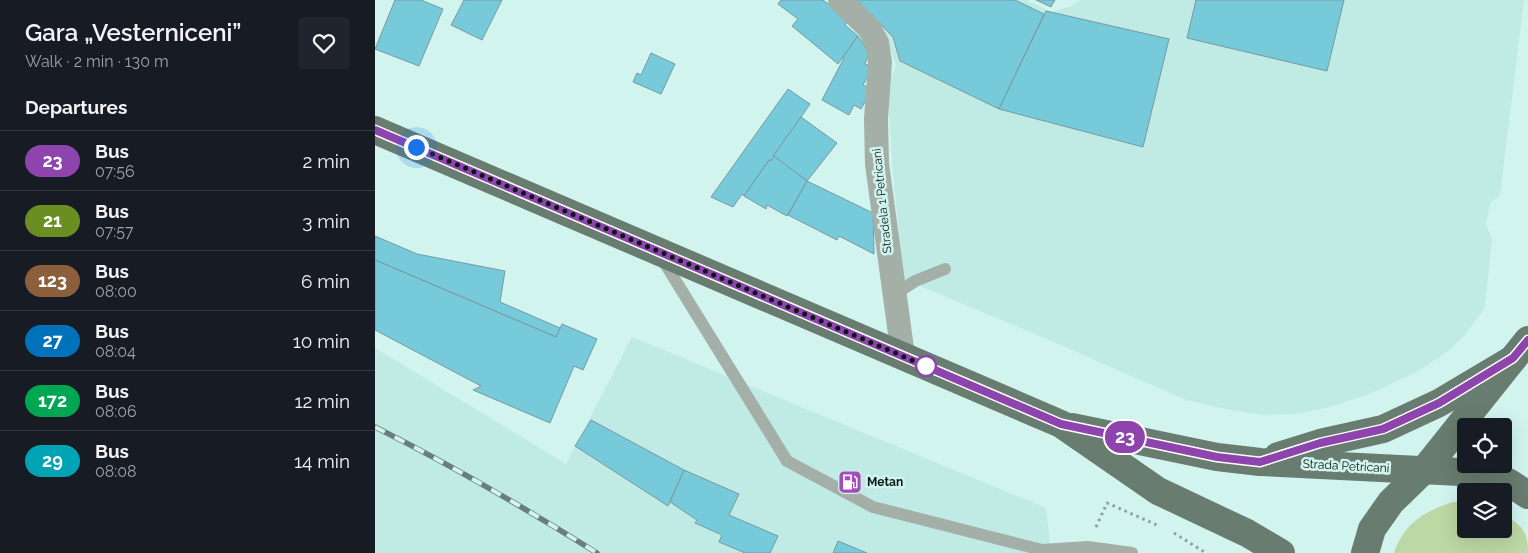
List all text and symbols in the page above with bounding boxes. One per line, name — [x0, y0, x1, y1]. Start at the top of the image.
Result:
button: heart — [298, 17, 350, 69]
text: Gara „Vesterniceni” — [25, 18, 241, 47]
text: Walk · 2 min · 130 m — [25, 52, 169, 71]
text: Departures — [25, 96, 127, 118]
your location — [404, 135, 429, 160]
text: Bus — [95, 140, 129, 162]
street label: Stradela 1 Petricani — [870, 148, 894, 254]
text: 23 — [42, 150, 63, 171]
text: 2 min — [303, 150, 350, 172]
text: 07:56 — [95, 162, 135, 181]
text: Bus — [95, 200, 129, 222]
text: 21 — [43, 210, 62, 231]
text: 3 min — [302, 210, 350, 232]
text: 07:57 — [95, 222, 133, 241]
text: Bus — [95, 260, 129, 282]
text: 123 — [38, 270, 67, 291]
text: 6 min — [301, 270, 350, 292]
text: 08:00 — [95, 282, 137, 301]
text: Bus — [95, 320, 129, 342]
text: 27 — [42, 330, 63, 351]
text: 10 min — [293, 330, 350, 352]
text: 08:04 — [95, 342, 136, 361]
unlabelled marker — [915, 355, 937, 377]
text: Bus — [95, 380, 129, 402]
text: 172 — [38, 390, 67, 411]
text: 12 min — [294, 390, 350, 412]
text: 08:06 — [95, 402, 137, 421]
map controls — [1457, 418, 1512, 538]
button: locate — [1457, 418, 1512, 473]
line badge: 23 — [1103, 421, 1147, 453]
text: 23 — [1115, 426, 1135, 447]
text: Bus — [95, 440, 129, 462]
text: 29 — [42, 450, 63, 471]
text: 14 min — [294, 450, 350, 472]
street label: Strada Petricani — [1302, 457, 1390, 475]
text: 08:08 — [95, 462, 137, 481]
fuel station icon: Metan — [837, 469, 863, 495]
place label: Metan — [867, 475, 903, 489]
button: layers — [1457, 483, 1512, 538]

